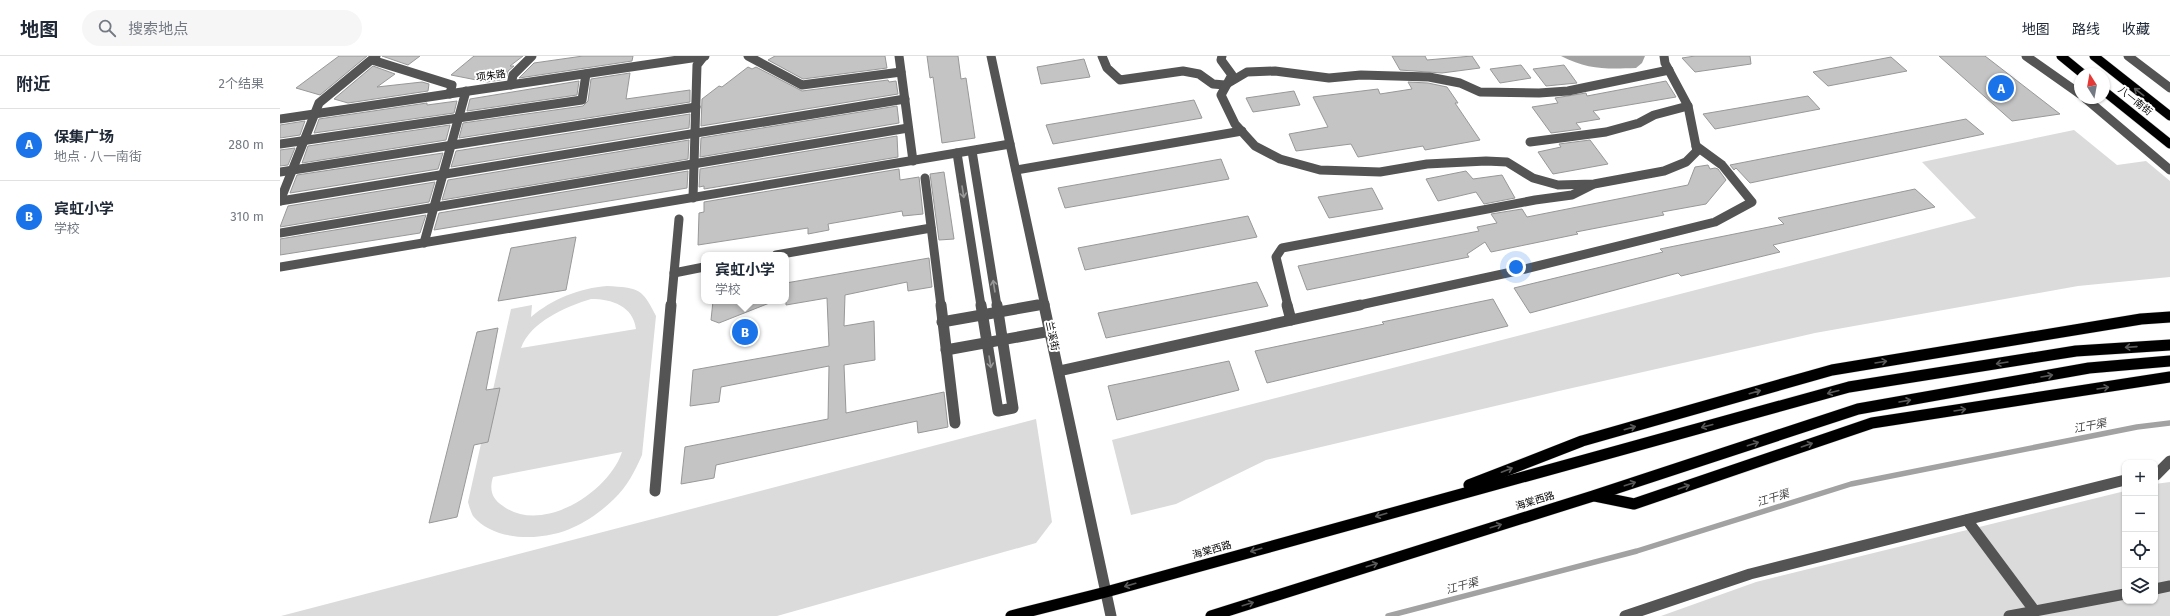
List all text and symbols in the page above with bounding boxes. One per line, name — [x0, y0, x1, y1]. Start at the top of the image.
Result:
search box — [82, 10, 362, 46]
icon: search — [96, 17, 118, 39]
text: 地图 — [20, 18, 58, 41]
text: 搜索地点 — [128, 20, 188, 38]
text: 地图 — [2022, 21, 2050, 38]
text: 路线 — [2072, 21, 2100, 38]
text: 收藏 — [2122, 21, 2150, 38]
street label: 项朱路 — [475, 68, 507, 84]
north arrow — [2074, 68, 2110, 104]
pin: A — [1988, 73, 2014, 103]
text: 附近 — [16, 74, 50, 95]
text: 2个结果 — [219, 76, 264, 91]
street label: 八一南街 — [2116, 84, 2154, 118]
one-way arrow — [2134, 87, 2145, 96]
text: 保集广场 — [54, 128, 114, 146]
text: A — [25, 137, 33, 152]
text: 280 m — [229, 137, 264, 152]
text: 地点 · 八一南街 — [54, 149, 142, 164]
one-way arrow — [959, 185, 967, 198]
text: 宾虹小学 — [54, 200, 114, 218]
text: B — [25, 209, 33, 224]
text: 310 m — [230, 209, 264, 224]
text: 学校 — [54, 221, 80, 236]
popup — [701, 252, 789, 304]
your location — [1506, 257, 1526, 277]
text: 宾虹小学 — [715, 261, 775, 279]
one-way arrow — [990, 280, 998, 293]
text: 学校 — [715, 282, 741, 297]
pin: B — [732, 317, 758, 347]
street label: 兰溪街 — [1043, 320, 1061, 352]
one-way arrow — [2125, 344, 2138, 351]
one-way arrow — [986, 355, 994, 368]
one-way arrow — [1874, 358, 1887, 366]
one-way arrow — [1996, 359, 2009, 367]
one-way arrow — [2040, 371, 2053, 379]
one-way arrow — [2096, 384, 2109, 392]
one-way arrow — [1748, 388, 1761, 395]
one-way arrow — [1827, 389, 1840, 396]
one-way arrow — [1898, 397, 1911, 405]
one-way arrow — [1953, 406, 1966, 414]
water label: 江干渠 — [2073, 416, 2109, 436]
one-way arrow — [1623, 423, 1636, 431]
one-way arrow — [1701, 423, 1714, 430]
one-way arrow — [1747, 439, 1759, 447]
one-way arrow — [1801, 441, 1813, 449]
map controls — [2122, 460, 2158, 604]
button: + — [2122, 460, 2158, 496]
one-way arrow — [1500, 466, 1512, 474]
one-way arrow — [1623, 480, 1636, 487]
one-way arrow — [1678, 483, 1690, 491]
water label: 江干渠 — [1755, 486, 1793, 509]
street label: 海棠西路 — [1514, 489, 1556, 513]
button: − — [2122, 496, 2158, 532]
one-way arrow — [1375, 512, 1388, 519]
one-way arrow — [1489, 522, 1502, 529]
button: locate — [2122, 532, 2158, 568]
street label: 海棠西路 — [1191, 539, 1233, 561]
one-way arrow — [1249, 547, 1262, 554]
one-way arrow — [1365, 561, 1378, 568]
button: layers — [2122, 568, 2158, 604]
water label: 江干渠 — [1444, 575, 1482, 597]
one-way arrow — [1124, 582, 1137, 589]
one-way arrow — [1241, 600, 1254, 607]

